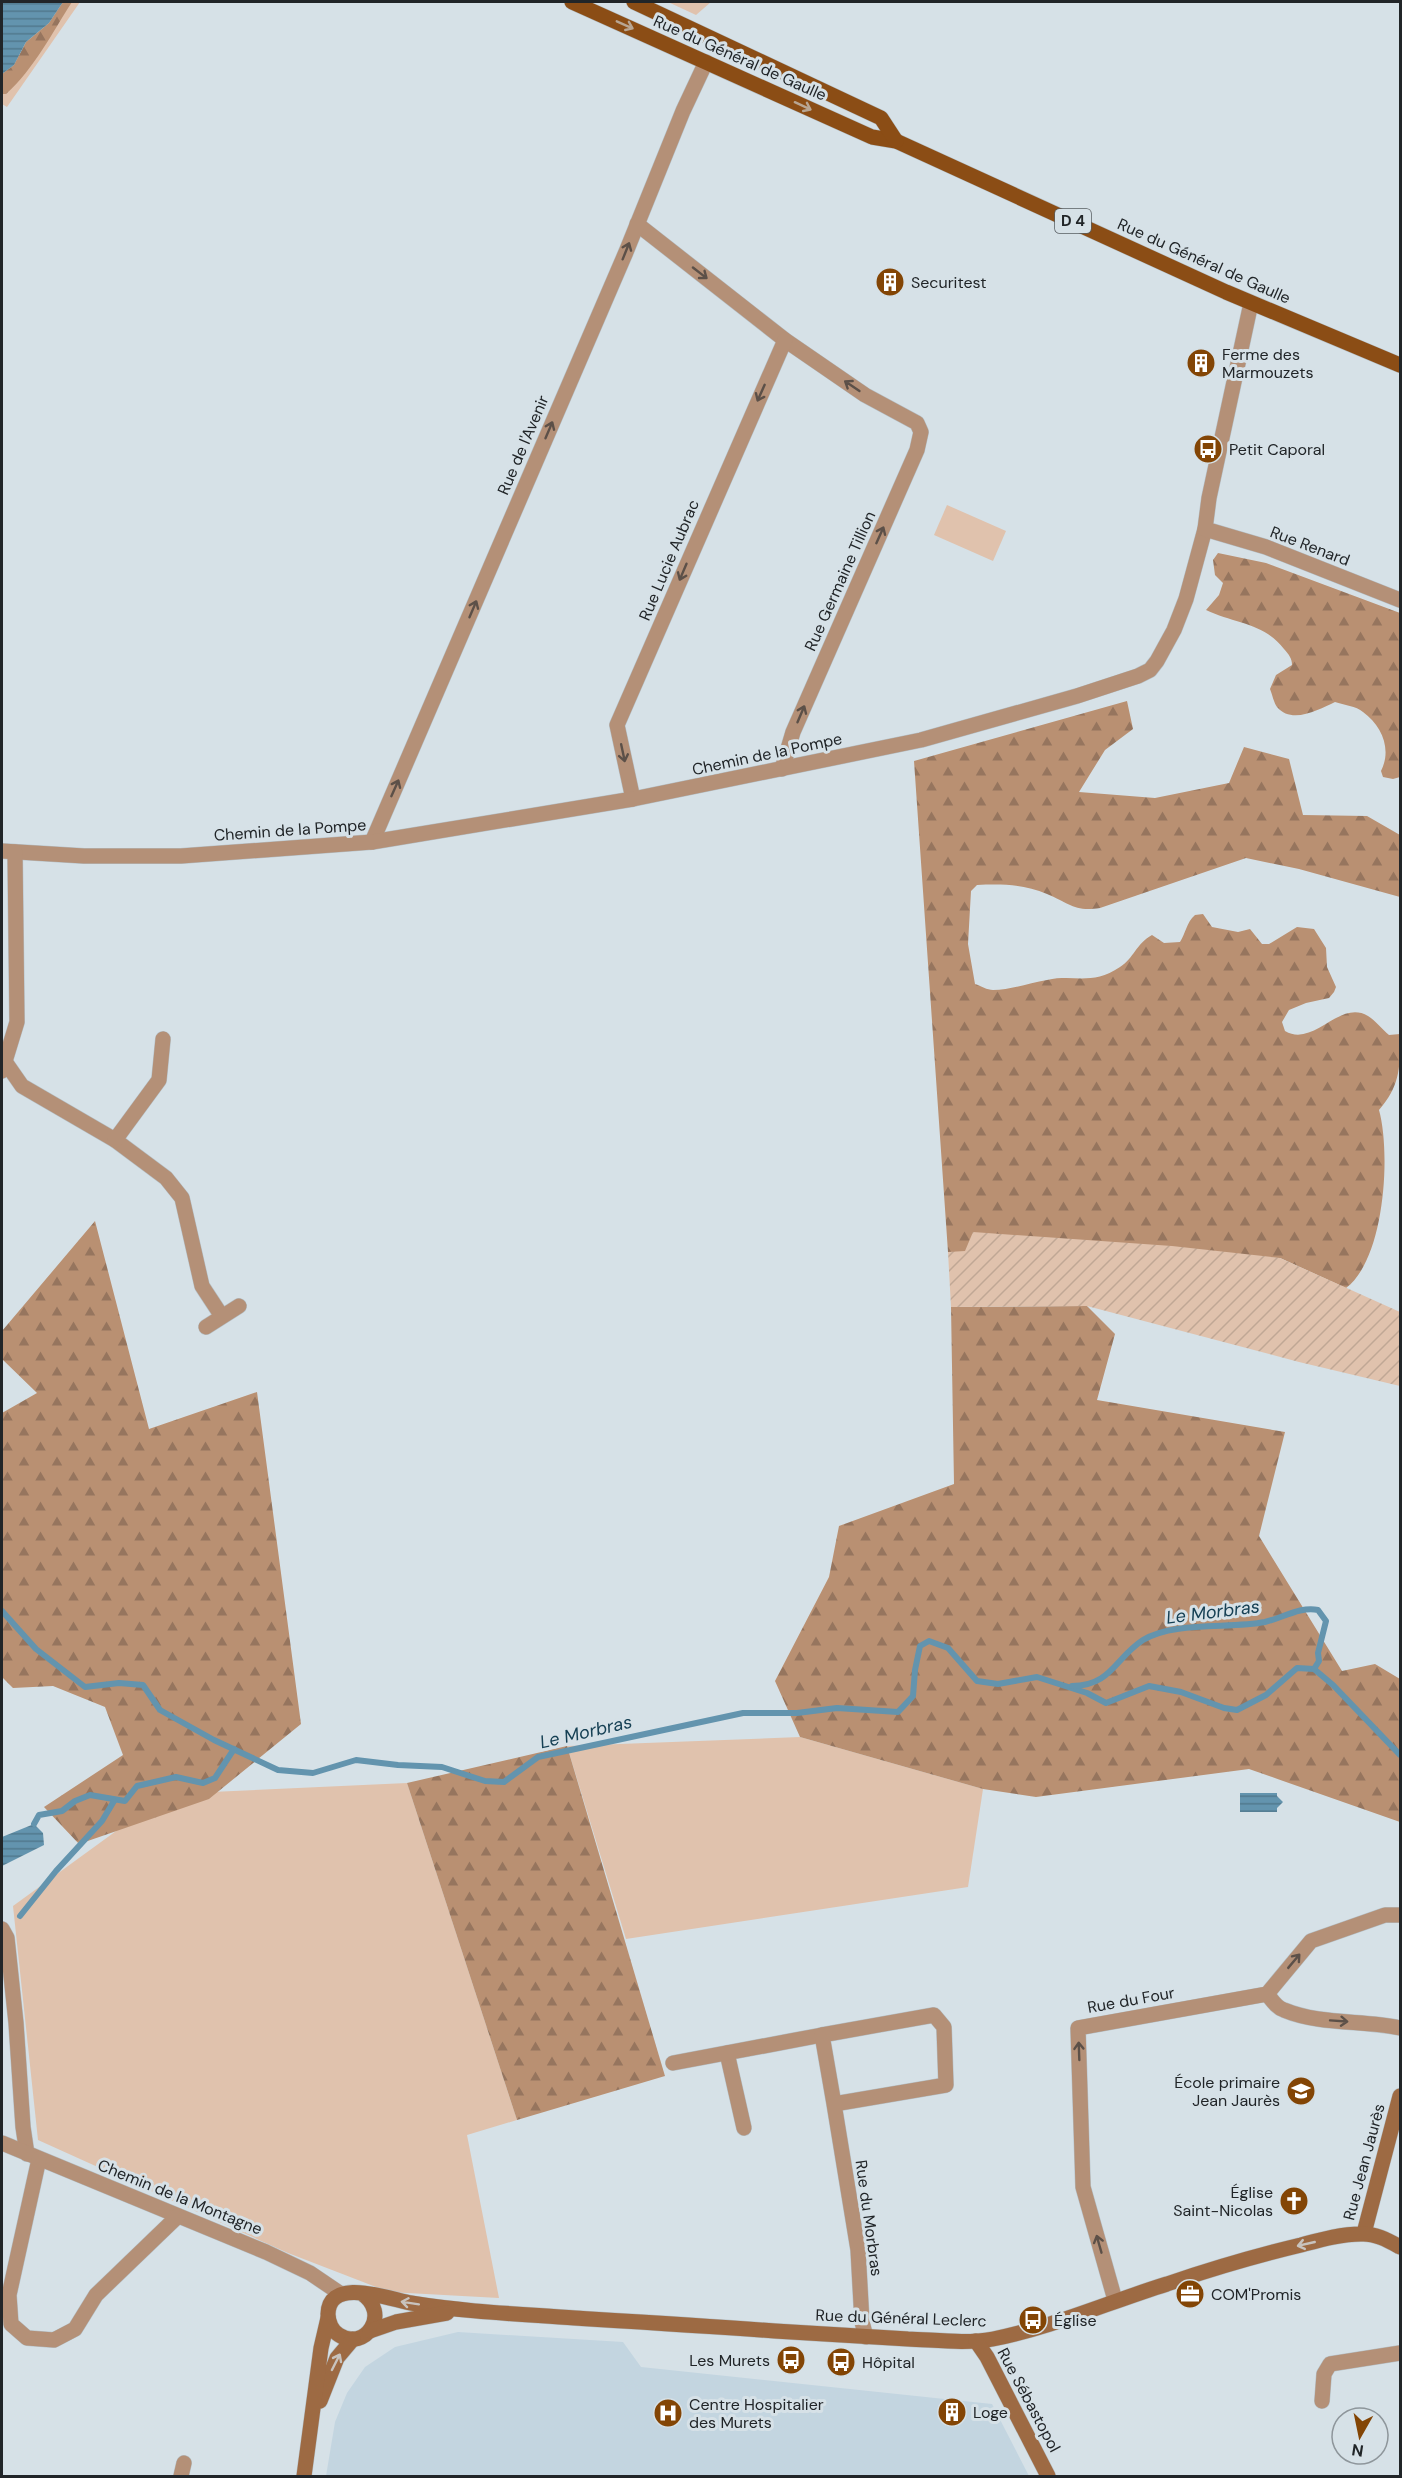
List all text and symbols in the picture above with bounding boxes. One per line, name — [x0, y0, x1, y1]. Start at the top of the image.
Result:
street label: Rue du Général de Gaulle — [650, 10, 830, 106]
one-way arrow — [616, 20, 634, 32]
one-way arrow — [793, 100, 811, 112]
road number: D 4 — [1055, 209, 1091, 233]
street label: Rue du Général de Gaulle — [1114, 213, 1294, 309]
one-way arrow — [621, 242, 632, 261]
one-way arrow — [692, 266, 708, 279]
building icon: Securitest — [874, 266, 906, 298]
place label: Securitest — [911, 272, 987, 293]
place label: Ferme des Marmouzets — [1222, 344, 1313, 383]
building icon: Ferme des Marmouzets — [1185, 347, 1217, 379]
one-way arrow — [845, 380, 861, 392]
one-way arrow — [755, 384, 767, 402]
street label: Rue de l'Avenir — [493, 392, 553, 498]
one-way arrow — [544, 421, 555, 440]
bus stop icon: Petit Caporal — [1192, 433, 1224, 465]
place label: Petit Caporal — [1229, 439, 1325, 460]
street label: Rue Lucie Aubrac — [634, 496, 704, 624]
street label: Rue Germaine Tillion — [800, 508, 880, 654]
street label: Rue Renard — [1267, 521, 1353, 571]
one-way arrow — [875, 527, 887, 545]
one-way arrow — [677, 563, 688, 581]
one-way arrow — [468, 601, 479, 619]
one-way arrow — [796, 705, 807, 723]
street label: Chemin de la Pompe — [690, 728, 844, 780]
one-way arrow — [618, 742, 629, 762]
one-way arrow — [390, 780, 401, 798]
street label: Chemin de la Pompe — [213, 814, 367, 846]
water label: Le Morbras — [1165, 1594, 1261, 1630]
water label: Le Morbras — [538, 1710, 634, 1754]
one-way arrow — [1288, 1954, 1301, 1970]
street label: Rue du Four — [1086, 1982, 1176, 2018]
one-way arrow — [1328, 2015, 1348, 2026]
one-way arrow — [1073, 2042, 1084, 2062]
place label: École primaire Jean Jaurès — [1174, 2072, 1280, 2111]
school or university icon: École primaire Jean Jaurès — [1285, 2075, 1317, 2107]
street label: Rue Jean Jaurès — [1338, 2101, 1390, 2223]
street label: Chemin de la Montagne — [95, 2154, 265, 2240]
street label: Rue du Morbras — [850, 2159, 888, 2277]
place label: Église Saint-Nicolas — [1173, 2182, 1273, 2221]
church icon: Église Saint-Nicolas — [1278, 2185, 1310, 2217]
one-way arrow — [1093, 2235, 1104, 2254]
one-way arrow — [1297, 2238, 1316, 2250]
office icon: COM'Promis — [1174, 2278, 1206, 2310]
place label: COM'Promis — [1211, 2284, 1301, 2305]
one-way arrow — [400, 2297, 420, 2308]
bus stop icon: Église — [1017, 2304, 1049, 2336]
street label: Rue du Général Leclerc — [815, 2305, 987, 2331]
place label: Église — [1054, 2310, 1097, 2331]
bus stop icon: Les Murets — [775, 2344, 807, 2376]
street label: Rue Sébastopol — [993, 2344, 1065, 2456]
bus stop icon: Hôpital — [825, 2346, 857, 2378]
place label: Les Murets — [689, 2350, 770, 2371]
place label: Hôpital — [862, 2352, 915, 2373]
one-way arrow — [331, 2353, 343, 2371]
place label: Centre Hospitalier des Murets — [689, 2394, 824, 2433]
building icon: Loge — [936, 2396, 968, 2428]
hospital icon: Centre Hospitalier des Murets — [652, 2397, 684, 2429]
place label: Loge — [973, 2402, 1008, 2423]
north arrow — [1330, 2406, 1390, 2466]
text: N — [1350, 2439, 1365, 2462]

